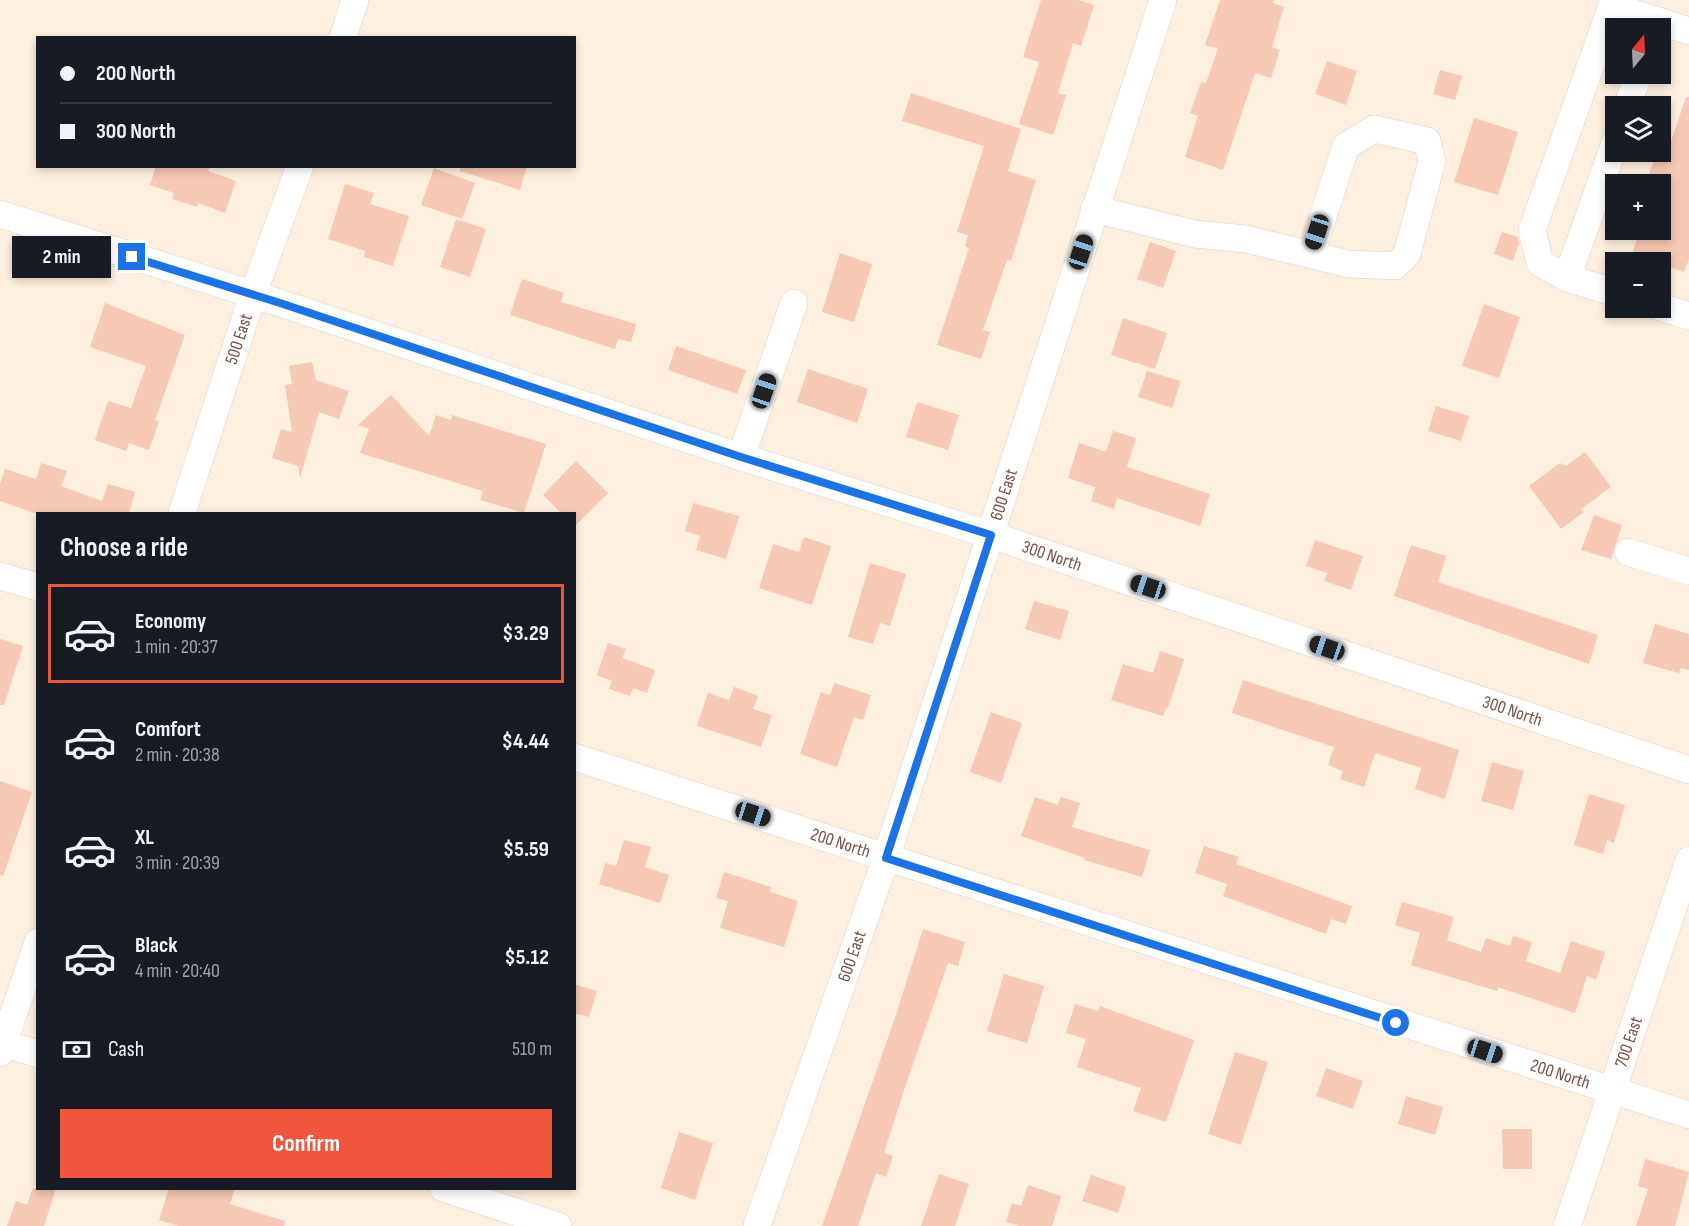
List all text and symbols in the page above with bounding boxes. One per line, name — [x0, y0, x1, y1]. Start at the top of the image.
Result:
north arrow — [1605, 18, 1671, 84]
map controls — [1605, 18, 1671, 318]
text: 200 North — [96, 60, 176, 87]
button: layers — [1605, 96, 1671, 162]
text: 300 North — [96, 118, 176, 145]
button: + — [1605, 174, 1671, 240]
car — [1303, 212, 1331, 252]
car — [1067, 232, 1095, 272]
callout: 2 min — [12, 236, 111, 278]
route end — [118, 243, 145, 270]
text: 2 min — [42, 245, 81, 269]
button: − — [1605, 252, 1671, 318]
street label: 500 East — [221, 311, 257, 367]
car — [750, 371, 778, 411]
street label: 600 East — [986, 466, 1022, 523]
text: Choose a ride — [60, 532, 188, 564]
street label: 300 North — [1019, 536, 1084, 576]
car — [1128, 573, 1168, 601]
icon: car — [63, 607, 117, 661]
text: Economy — [135, 608, 206, 635]
text: $3.29 — [502, 620, 549, 647]
car — [1307, 634, 1347, 662]
text: 1 min · 20:37 — [135, 635, 218, 659]
street label: 300 North — [1480, 691, 1545, 731]
icon: car — [63, 715, 117, 769]
text: Comfort — [135, 716, 201, 743]
text: $4.44 — [502, 728, 549, 755]
text: 2 min · 20:38 — [135, 743, 220, 767]
car — [733, 800, 773, 828]
icon: car — [63, 823, 117, 877]
text: XL — [135, 824, 154, 851]
street label: 200 North — [808, 824, 873, 862]
text: $5.59 — [503, 836, 549, 863]
text: 3 min · 20:39 — [135, 851, 220, 875]
street label: 600 East — [833, 927, 871, 985]
icon: car — [63, 931, 117, 985]
text: Black — [135, 932, 177, 959]
text: $5.12 — [504, 944, 549, 971]
text: 4 min · 20:40 — [135, 959, 220, 983]
route start — [1382, 1009, 1409, 1036]
street label: 700 East — [1611, 1014, 1647, 1070]
icon: cash — [60, 1033, 93, 1066]
text: Cash — [108, 1036, 144, 1063]
text: 510 m — [512, 1037, 552, 1061]
car — [1465, 1037, 1505, 1065]
street label: 200 North — [1528, 1055, 1593, 1094]
button: Confirm — [60, 1109, 552, 1178]

